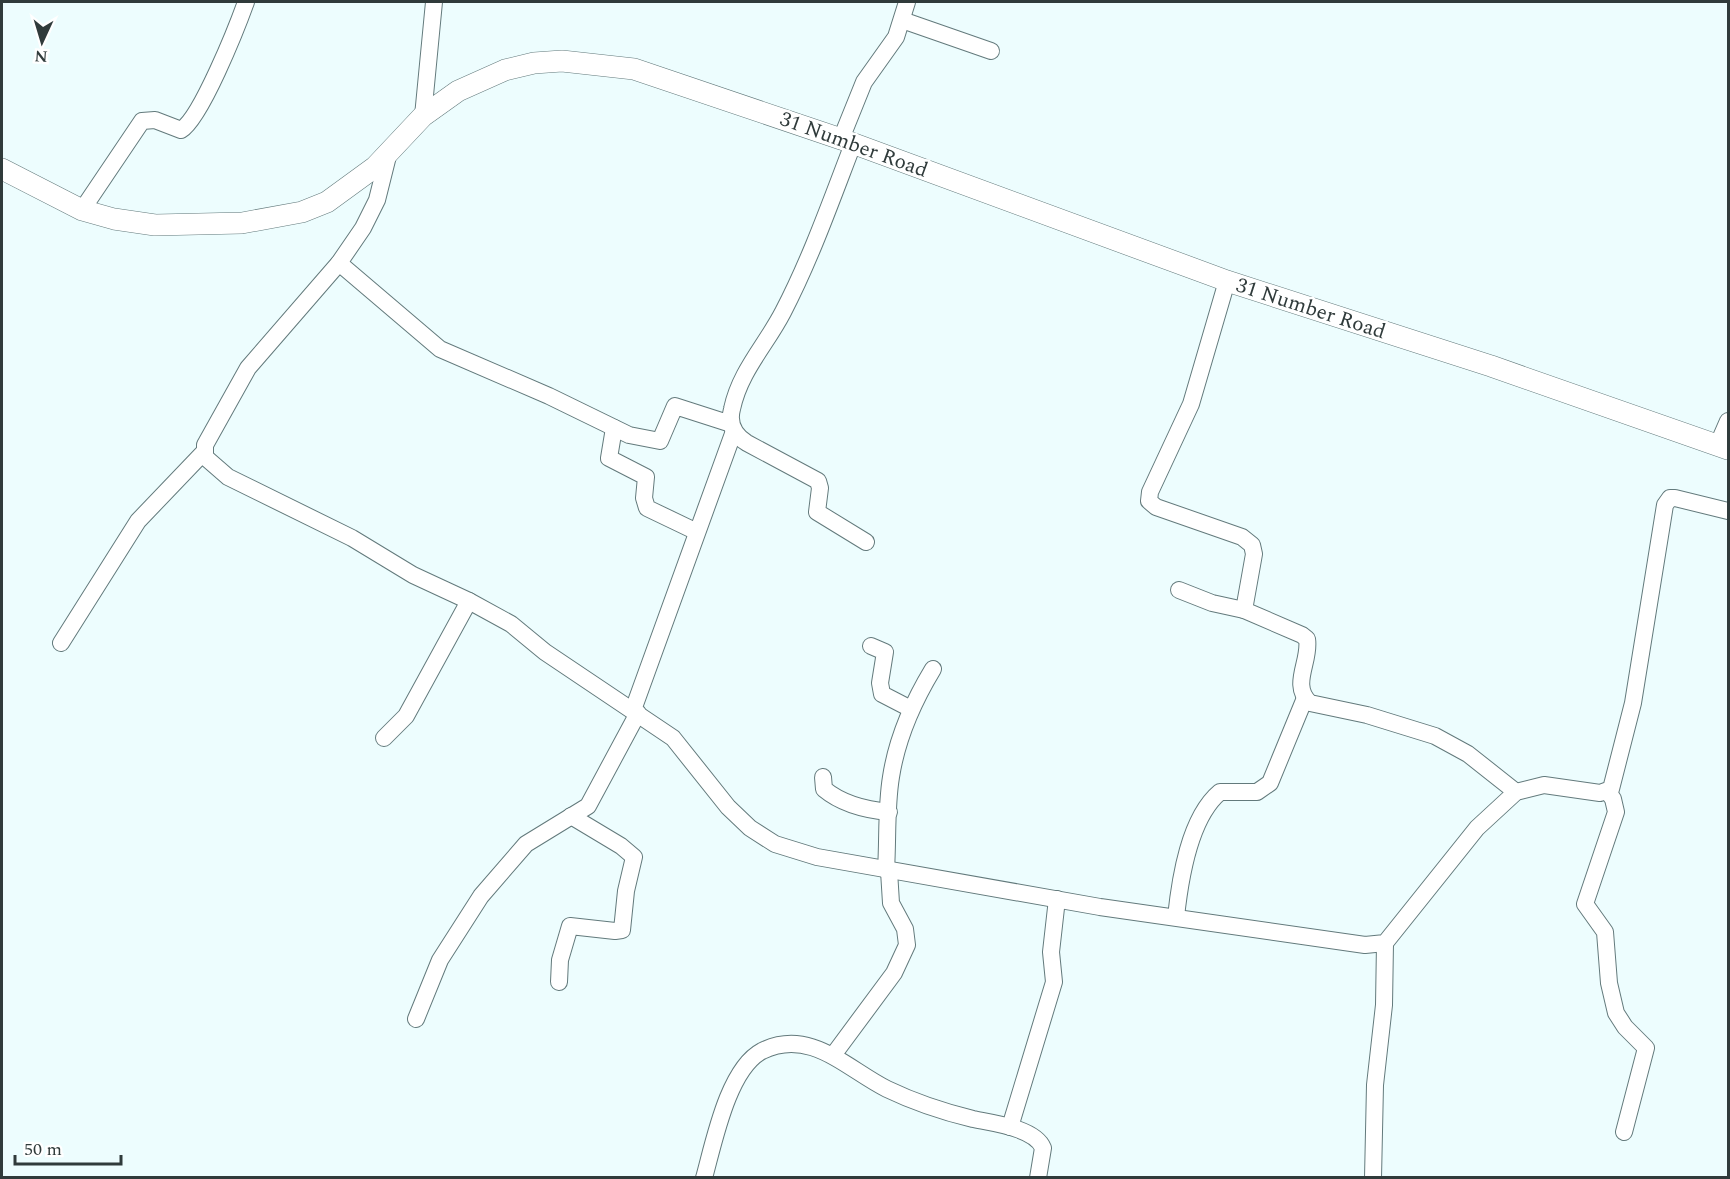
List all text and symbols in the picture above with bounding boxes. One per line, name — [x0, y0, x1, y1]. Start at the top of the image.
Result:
north arrow — [12, 12, 72, 72]
text: N — [34, 44, 48, 68]
street label: 31 Number Road — [775, 103, 932, 187]
street label: 31 Number Road — [1232, 270, 1390, 348]
scale bar — [15, 1128, 122, 1166]
text: 50 m — [24, 1136, 62, 1163]

